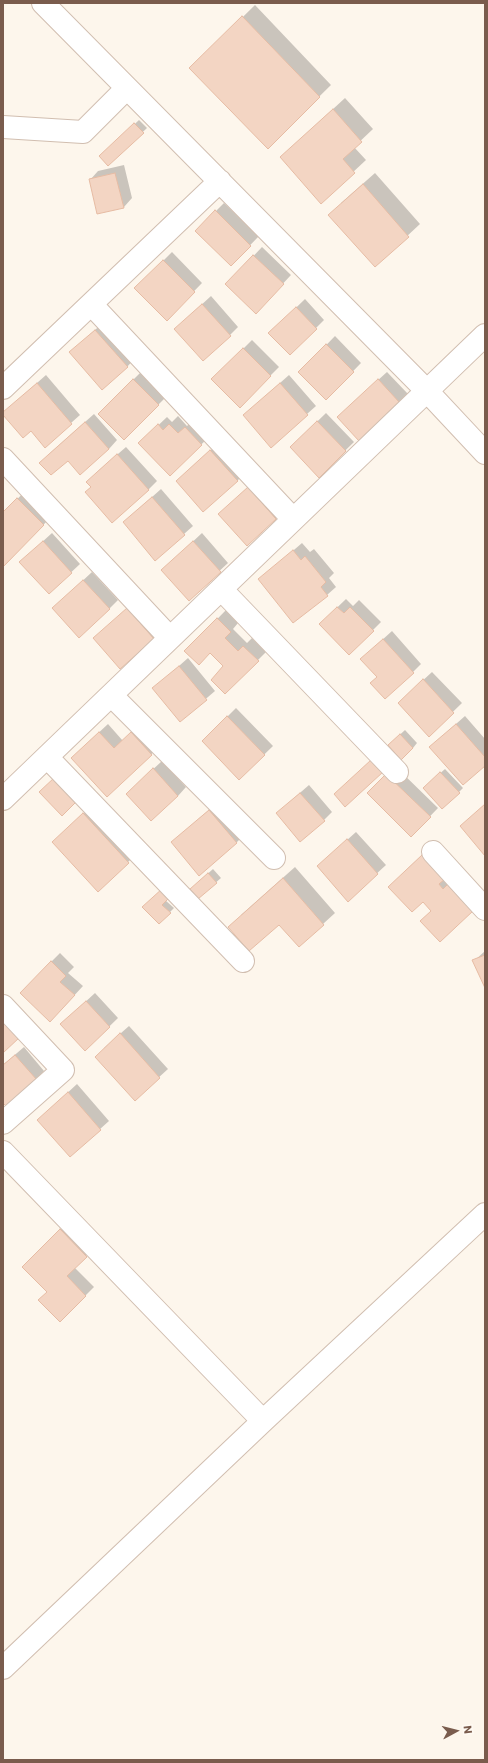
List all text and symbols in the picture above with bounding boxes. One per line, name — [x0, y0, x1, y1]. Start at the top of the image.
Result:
north arrow — [436, 1711, 476, 1751]
text: N — [459, 1724, 476, 1735]

